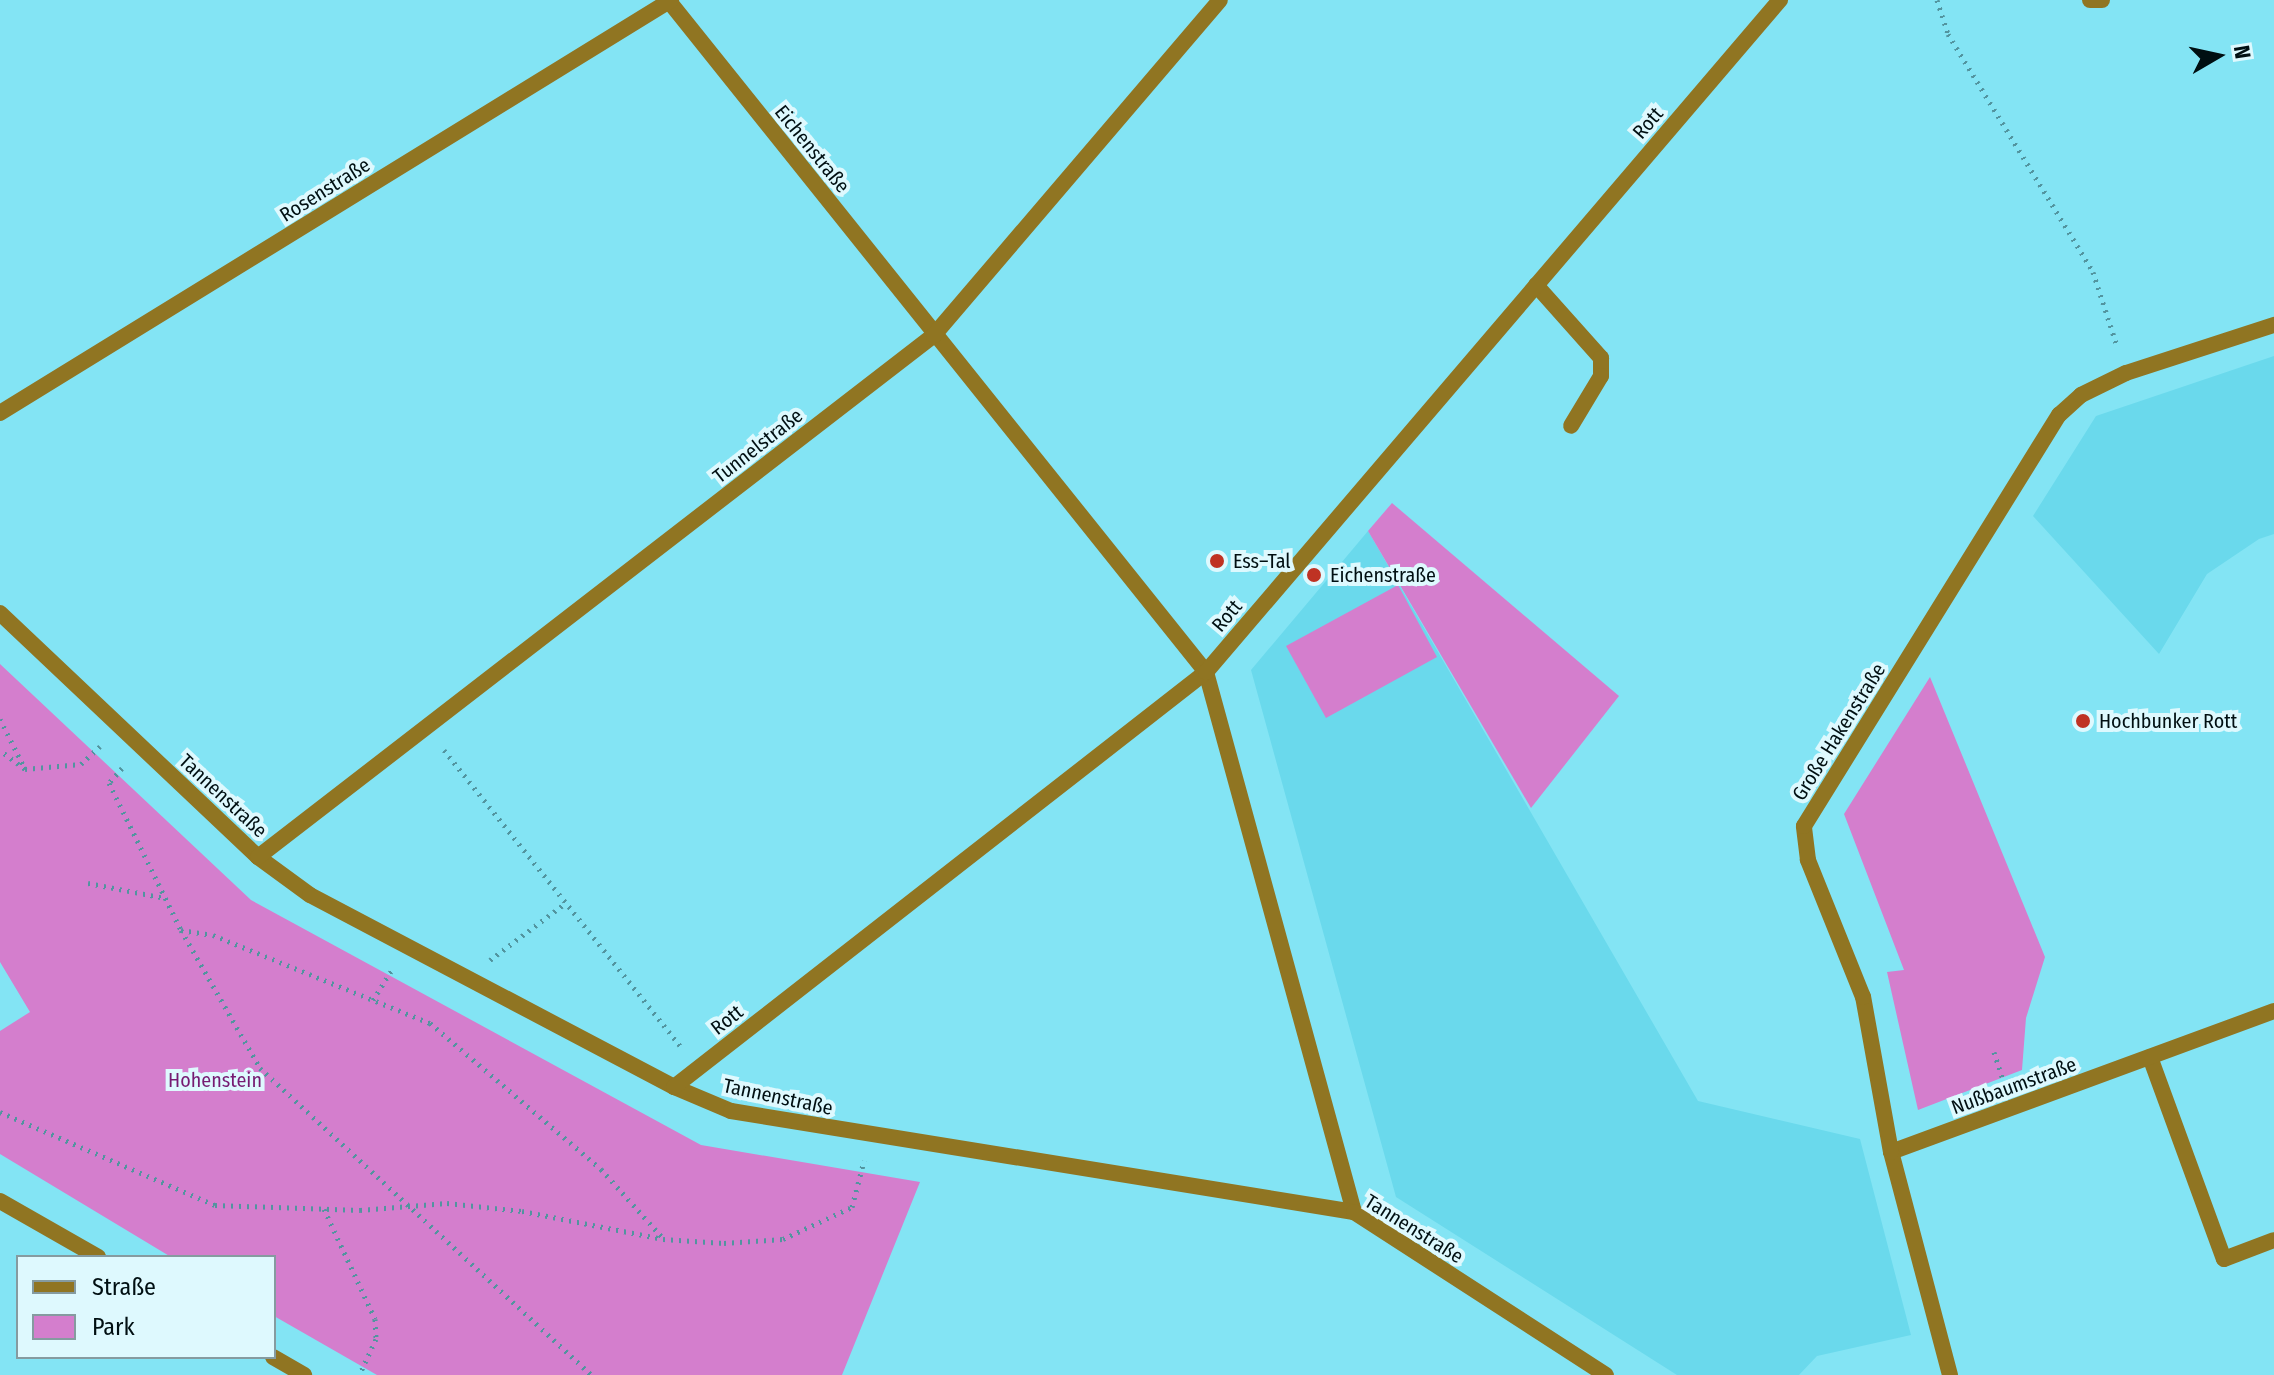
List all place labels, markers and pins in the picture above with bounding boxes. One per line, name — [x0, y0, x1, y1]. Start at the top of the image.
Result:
place label: Ess–Tal — [1233, 549, 1291, 573]
marker: Ess–Tal — [1208, 552, 1226, 570]
place label: Eichenstraße — [1330, 563, 1436, 587]
marker: Eichenstraße — [1305, 566, 1323, 584]
place label: Hochbunker Rott — [2099, 709, 2237, 733]
marker: Hochbunker Rott — [2074, 712, 2092, 730]

